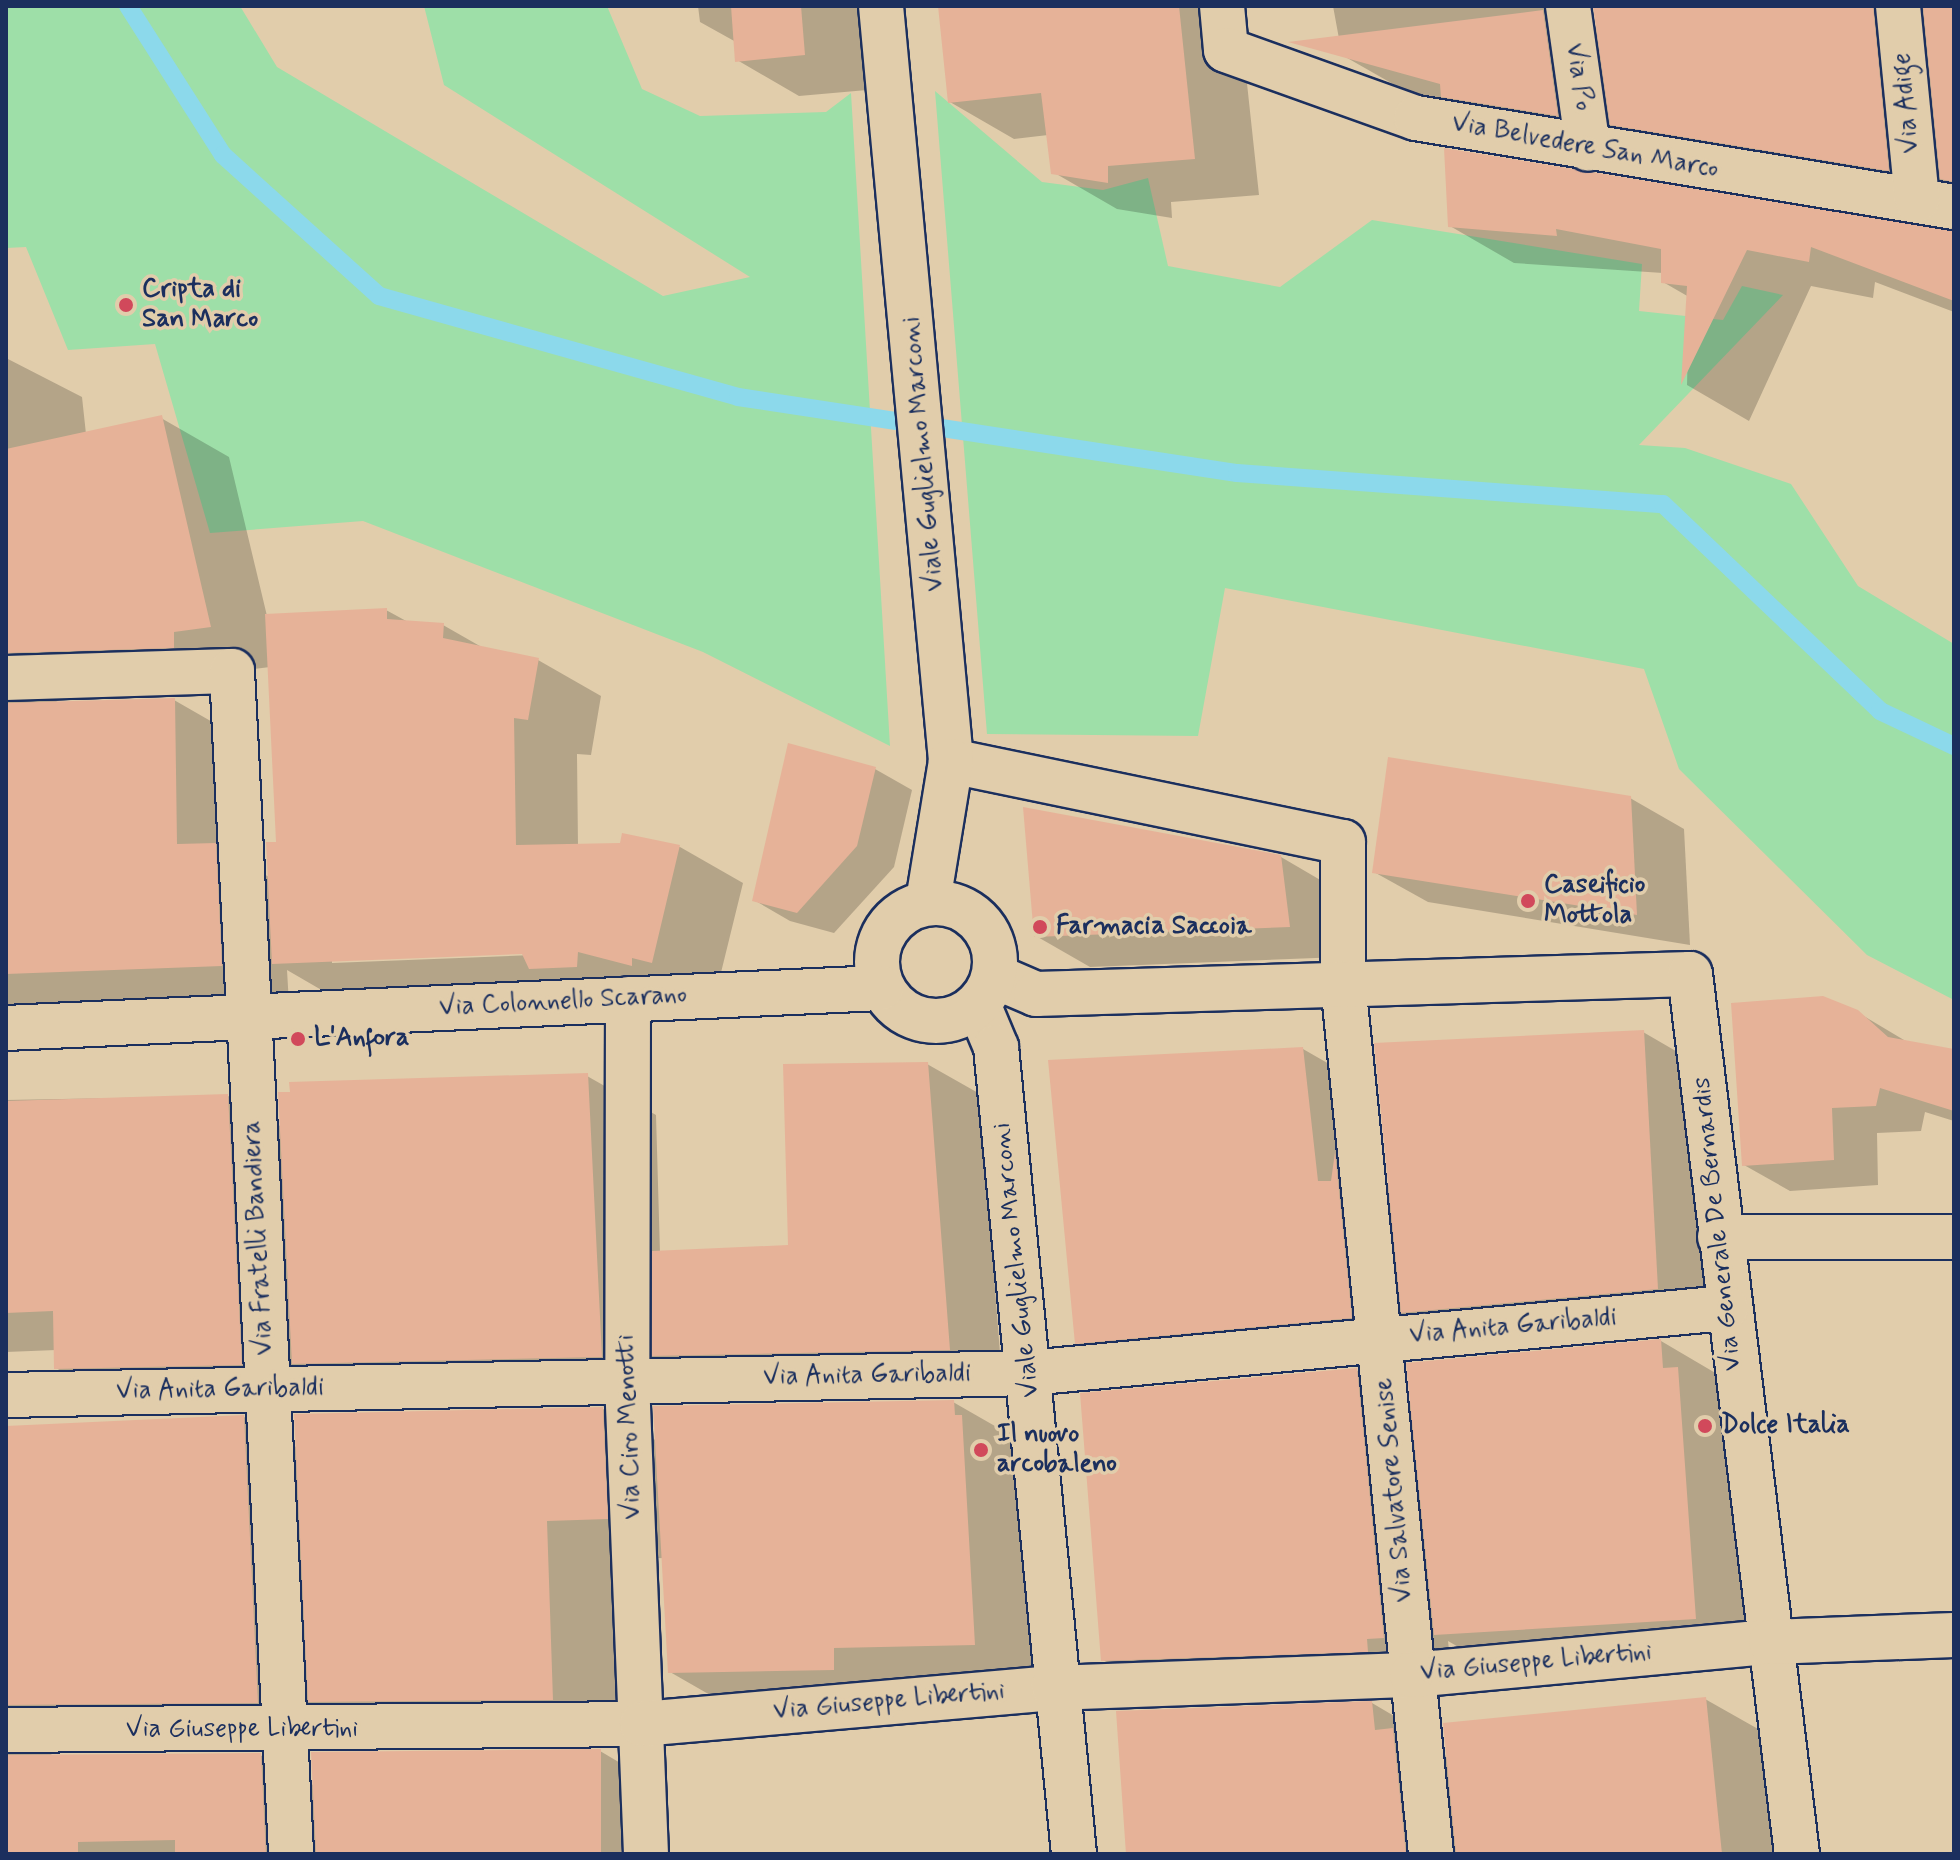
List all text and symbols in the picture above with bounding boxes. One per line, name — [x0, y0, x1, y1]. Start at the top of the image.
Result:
street label: Via Po — [1558, 42, 1598, 112]
street label: Via Adige — [1887, 51, 1927, 155]
street label: Via Belvedere San Marco — [1449, 108, 1721, 186]
place label: Cripta di San Marco — [142, 274, 259, 336]
marker: Cripta di San Marco — [117, 296, 135, 314]
street label: Viale Guglielmo Marconi — [897, 320, 951, 588]
place label: Caseificio Mottola — [1544, 870, 1645, 932]
marker: Caseificio Mottola — [1519, 892, 1537, 910]
place label: Farmacia Saccoia — [1056, 911, 1252, 943]
marker: Farmacia Saccoia — [1031, 918, 1049, 936]
street label: Via Colonnello Scarano — [437, 980, 689, 1024]
place label: L'Anfora — [314, 1023, 409, 1055]
marker: L'Anfora — [289, 1030, 307, 1048]
street label: Via Generale De Bernardis — [1687, 1073, 1749, 1375]
street label: Via Fratelli Bandiera — [237, 1121, 281, 1355]
street label: Viale Guglielmo Marconi — [988, 1126, 1046, 1394]
street label: Via Anita Garibaldi — [1406, 1302, 1620, 1352]
street label: Via Ciro Menotti — [611, 1334, 649, 1520]
street label: Via Anita Garibaldi — [761, 1359, 973, 1393]
street label: Via Anita Garibaldi — [114, 1373, 326, 1407]
street label: Via Salvatore Senise — [1370, 1378, 1420, 1602]
place label: Dolce Italia — [1721, 1410, 1854, 1442]
marker: Dolce Italia — [1696, 1417, 1714, 1435]
place label: Il nuovo arcobaleno — [997, 1419, 1117, 1480]
marker: Il nuovo arcobaleno — [972, 1441, 990, 1459]
street label: Via Giuseppe Libertini — [1418, 1637, 1654, 1689]
street label: Via Giuseppe Libertini — [771, 1676, 1007, 1728]
street label: Via Giuseppe Libertini — [125, 1714, 359, 1746]

